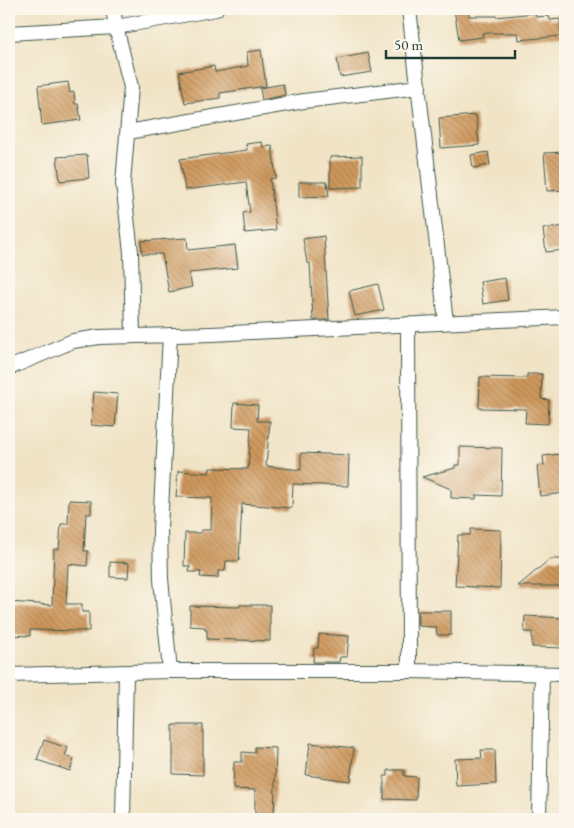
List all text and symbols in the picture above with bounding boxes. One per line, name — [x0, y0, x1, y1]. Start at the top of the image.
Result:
scale bar — [386, 28, 515, 60]
text: 50 m — [394, 35, 423, 54]

